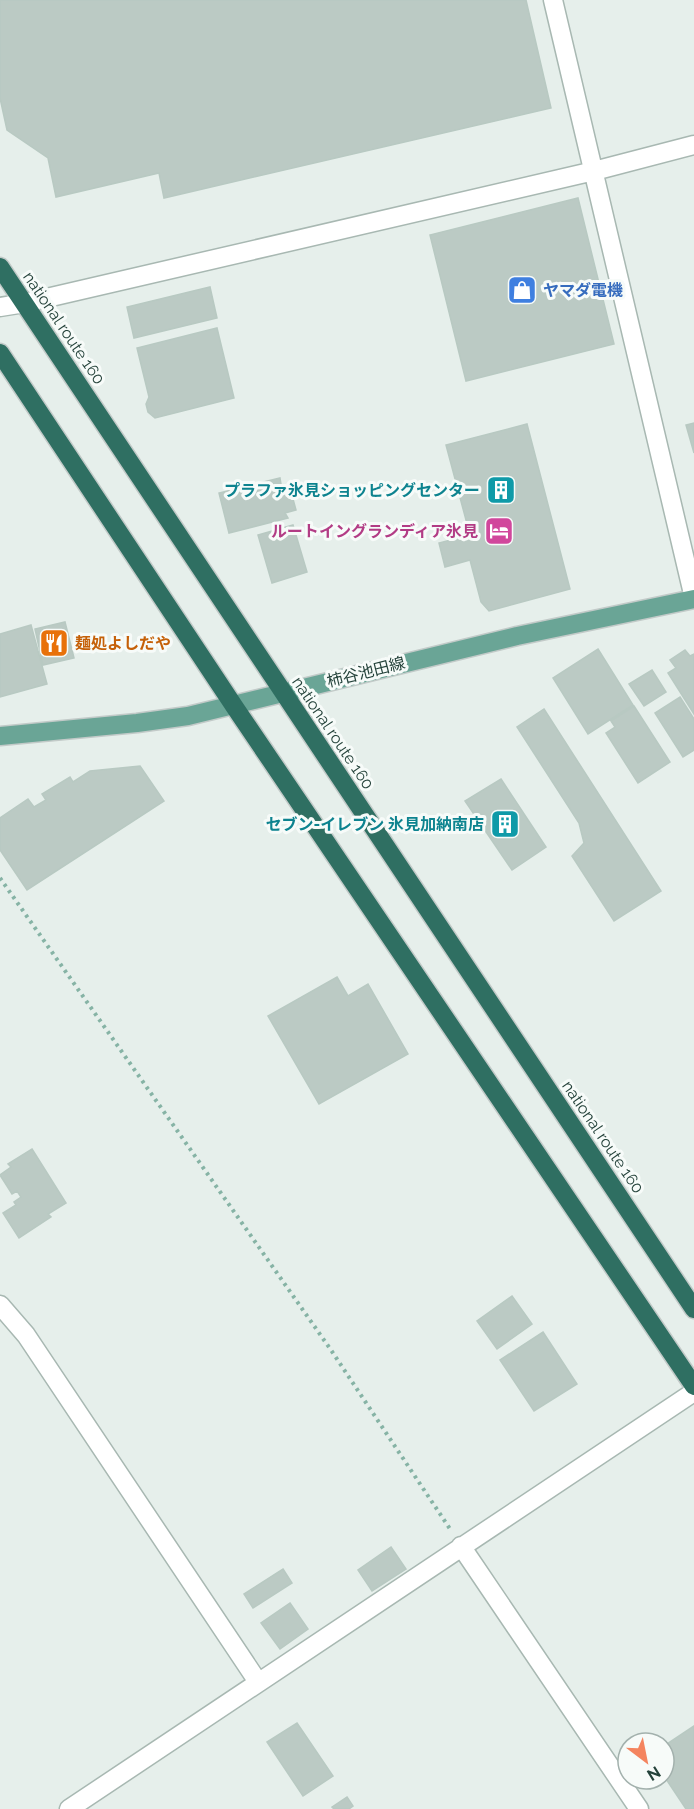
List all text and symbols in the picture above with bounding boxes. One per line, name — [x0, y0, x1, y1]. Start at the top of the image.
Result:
street label: national route 160 — [19, 268, 109, 388]
shop icon: ヤマダ電機 — [506, 274, 538, 306]
place label: ヤマダ電機 — [543, 281, 623, 300]
building icon: プラファ氷見ショッピングセンター — [485, 474, 517, 506]
place label: プラファ氷見ショッピングセンター — [224, 481, 480, 500]
hotel icon: ルートイングランディア氷見 — [483, 515, 515, 547]
place label: ルートイングランディア氷見 — [271, 522, 478, 541]
restaurant icon: 麺処よしだや — [38, 627, 70, 659]
place label: 麺処よしだや — [75, 634, 171, 653]
street label: 柿谷池田線 — [325, 653, 407, 691]
street label: national route 160 — [288, 673, 378, 793]
building icon: セブン-イレブン 氷見加納南店 — [489, 808, 521, 840]
place label: セブン-イレブン 氷見加納南店 — [265, 815, 484, 834]
street label: national route 160 — [558, 1077, 648, 1197]
north arrow — [616, 1731, 676, 1791]
text: N — [643, 1762, 664, 1785]

